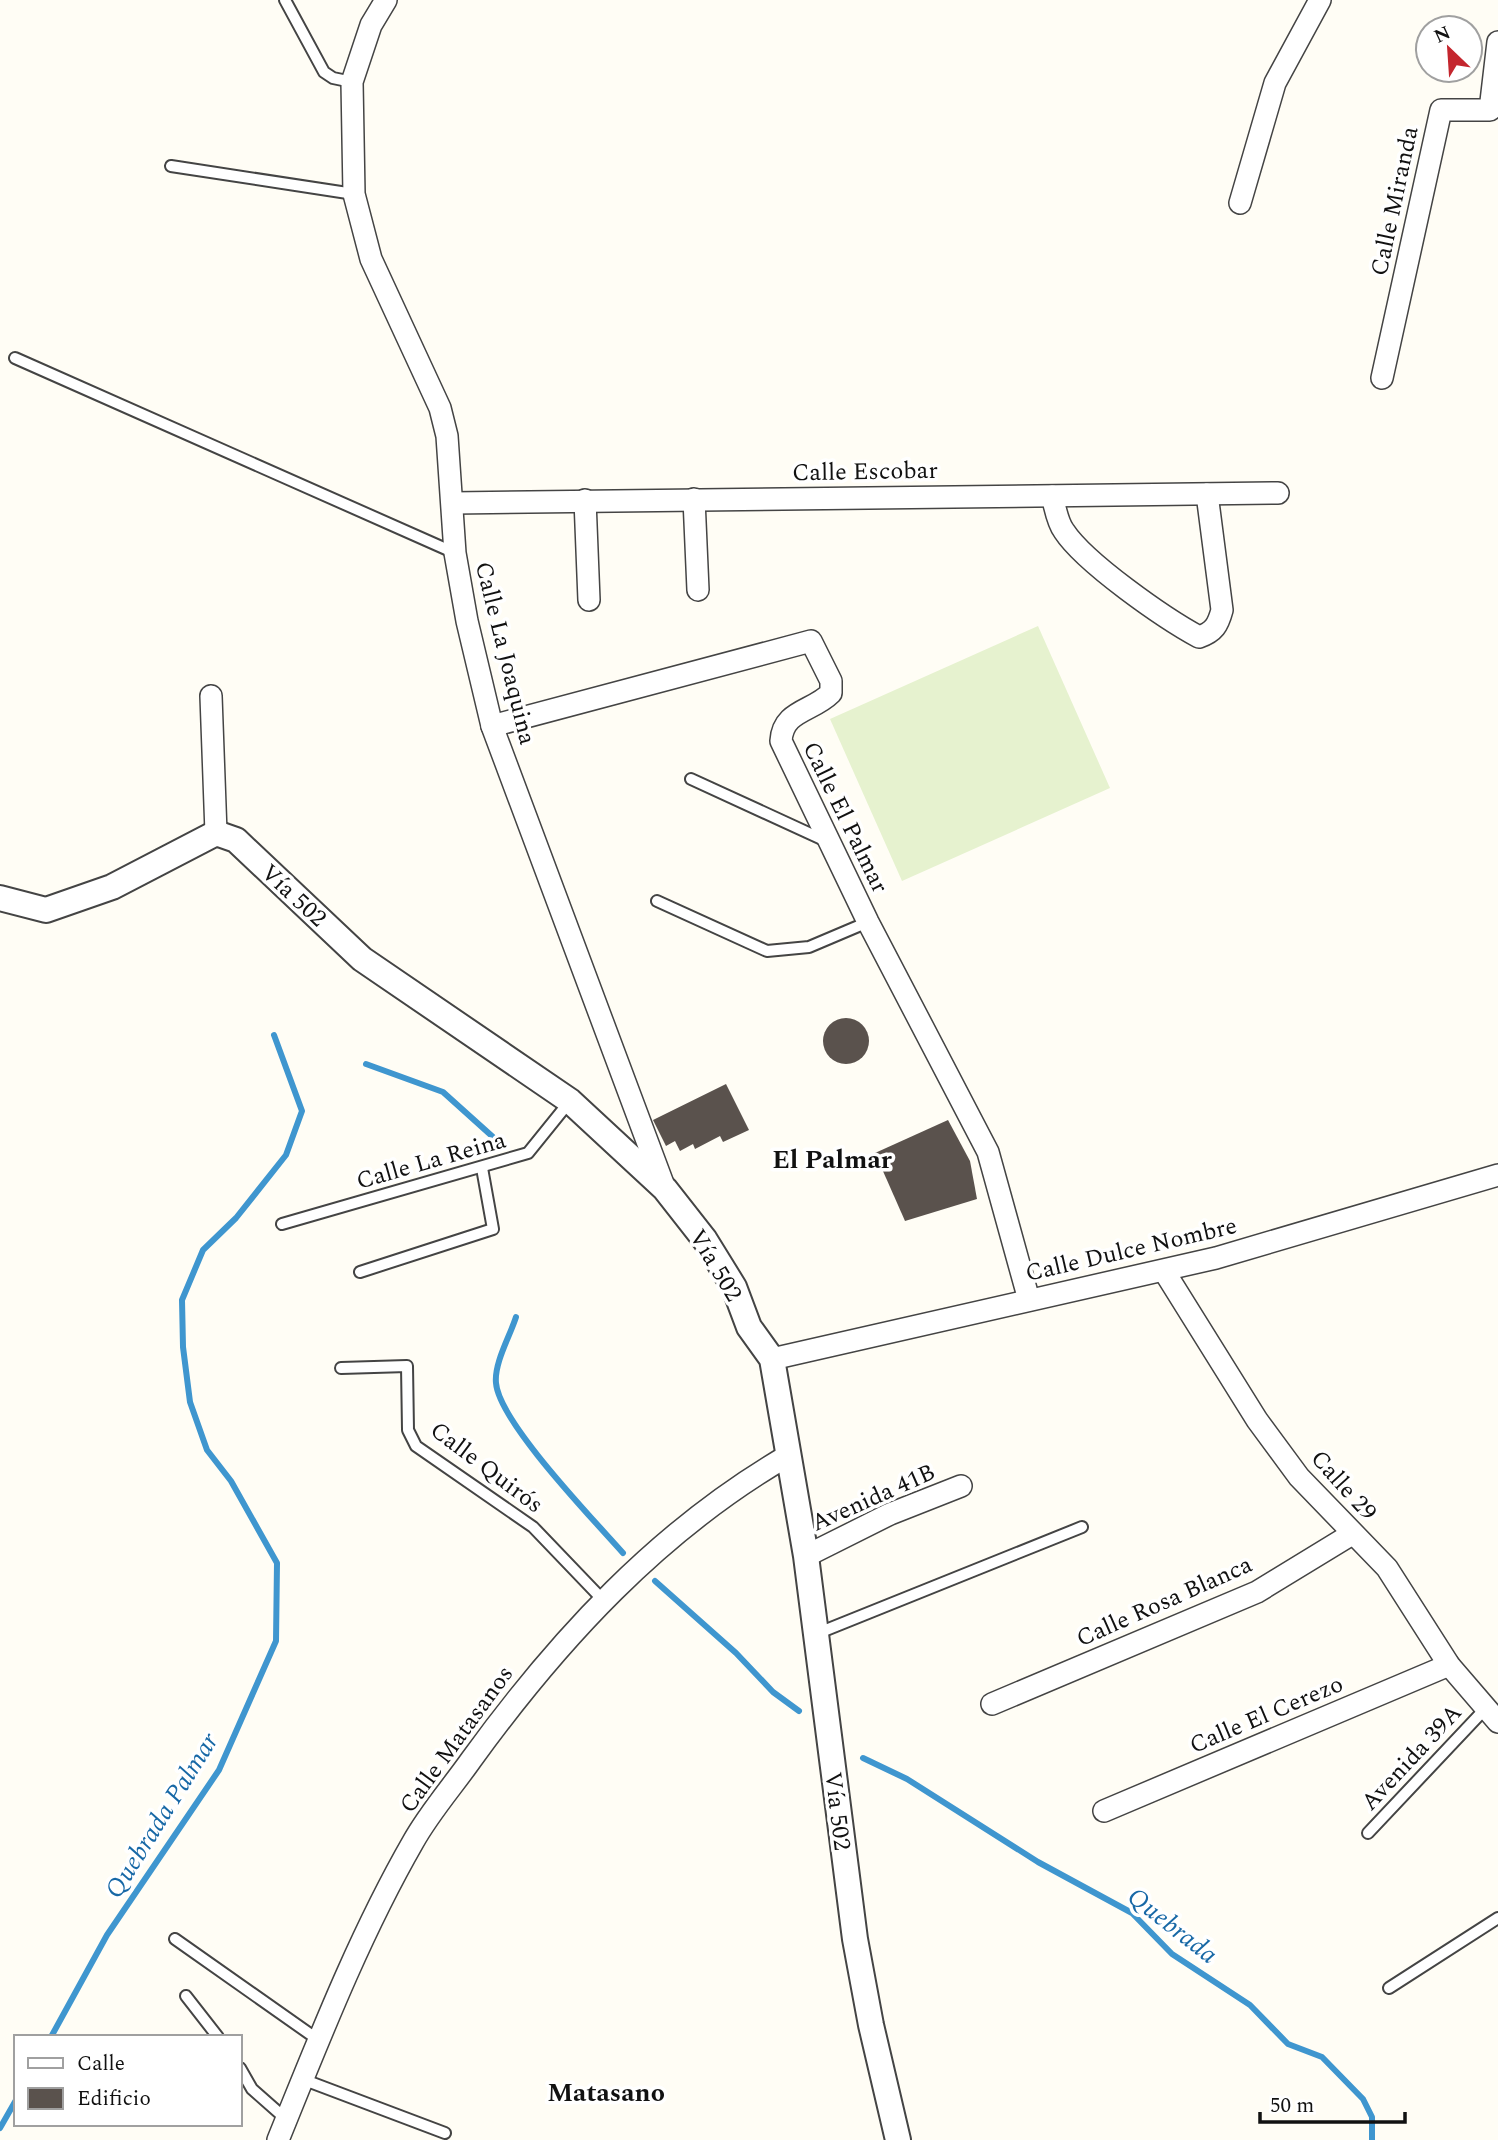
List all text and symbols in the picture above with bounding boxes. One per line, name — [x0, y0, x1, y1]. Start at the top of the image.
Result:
north arrow — [1414, 14, 1484, 84]
text: N — [1429, 19, 1456, 51]
street label: Calle Miranda — [1362, 123, 1428, 279]
street label: Calle Escobar — [792, 453, 938, 491]
street label: Calle La Joaquina — [465, 558, 545, 749]
street label: Calle El Palmar — [793, 736, 897, 899]
street label: Vía 502 — [252, 856, 334, 936]
street label: Calle La Reina — [352, 1122, 511, 1200]
district label: El Palmar — [772, 1140, 893, 1180]
street label: Calle Dulce Nombre — [1022, 1208, 1241, 1292]
street label: Vía 502 — [679, 1222, 751, 1309]
street label: Calle Quirós — [422, 1413, 551, 1522]
street label: Calle 29 — [1302, 1442, 1385, 1529]
street label: Avenida 41B — [806, 1455, 941, 1541]
street label: Calle Rosa Blanca — [1071, 1547, 1258, 1657]
street label: Calle Matasanos — [391, 1658, 523, 1821]
street label: Calle El Cerezo — [1184, 1666, 1349, 1764]
street label: Avenida 39A — [1353, 1696, 1471, 1819]
water label: Quebrada Palmar — [95, 1724, 229, 1906]
street label: Vía 502 — [814, 1770, 860, 1853]
water label: Quebrada — [1118, 1877, 1226, 1974]
legend — [14, 2035, 242, 2126]
text: Calle — [77, 2048, 125, 2080]
district label: Matasano — [547, 2073, 665, 2113]
scale bar — [1260, 2080, 1405, 2124]
text: Edificio — [77, 2083, 151, 2115]
text: 50 m — [1270, 2090, 1314, 2122]

